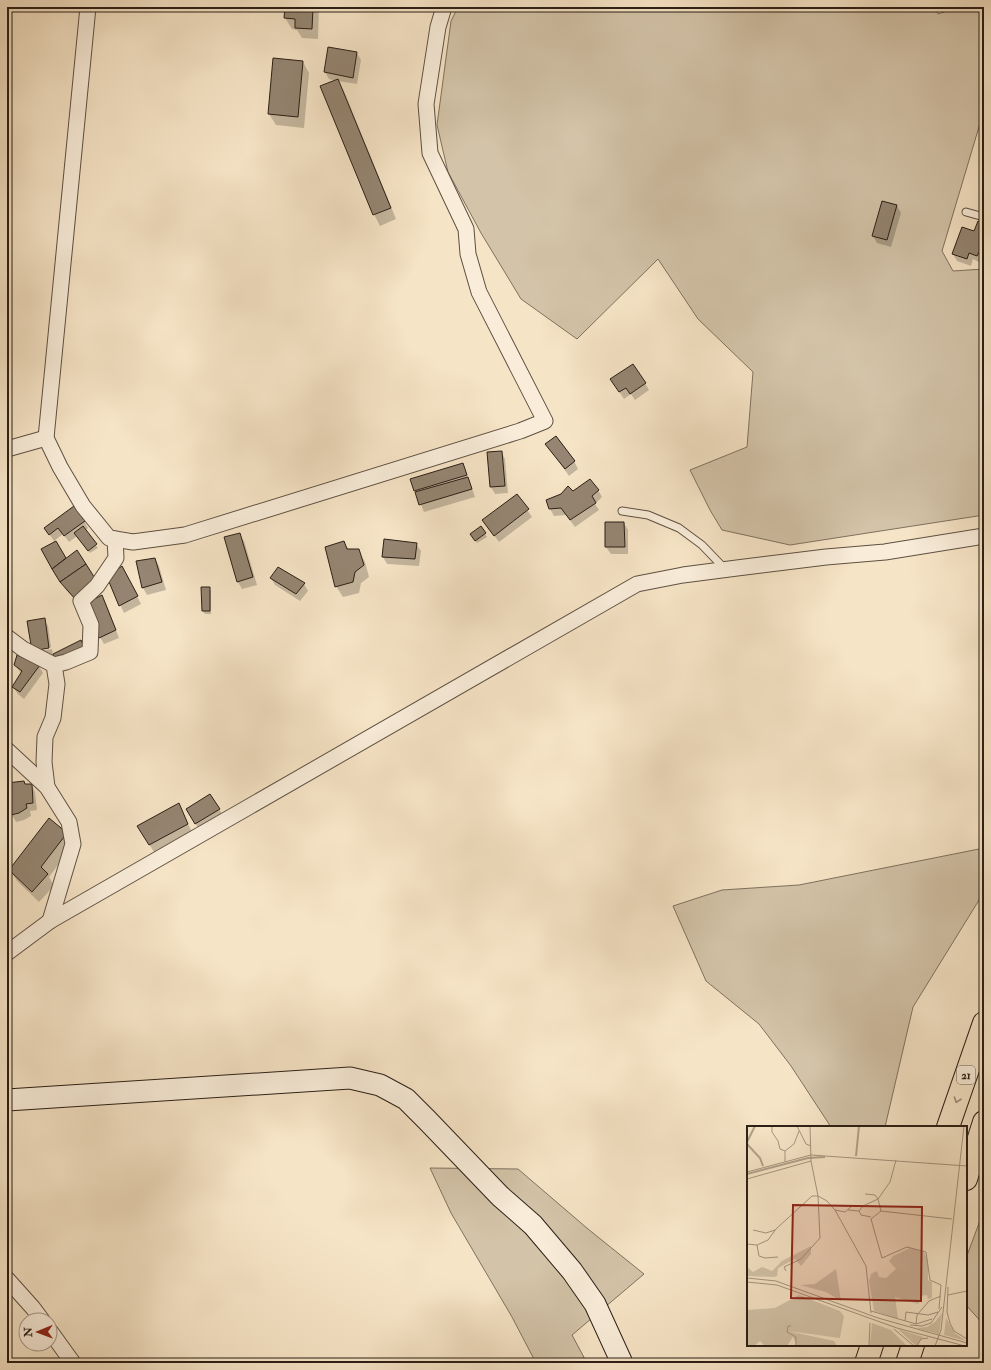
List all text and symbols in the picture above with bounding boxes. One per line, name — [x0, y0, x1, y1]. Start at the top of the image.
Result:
road number: 21 — [957, 1066, 975, 1084]
one-way arrow — [953, 1096, 962, 1103]
inset map — [747, 1126, 967, 1346]
north arrow — [18, 1312, 58, 1352]
text: N — [22, 1326, 35, 1338]

